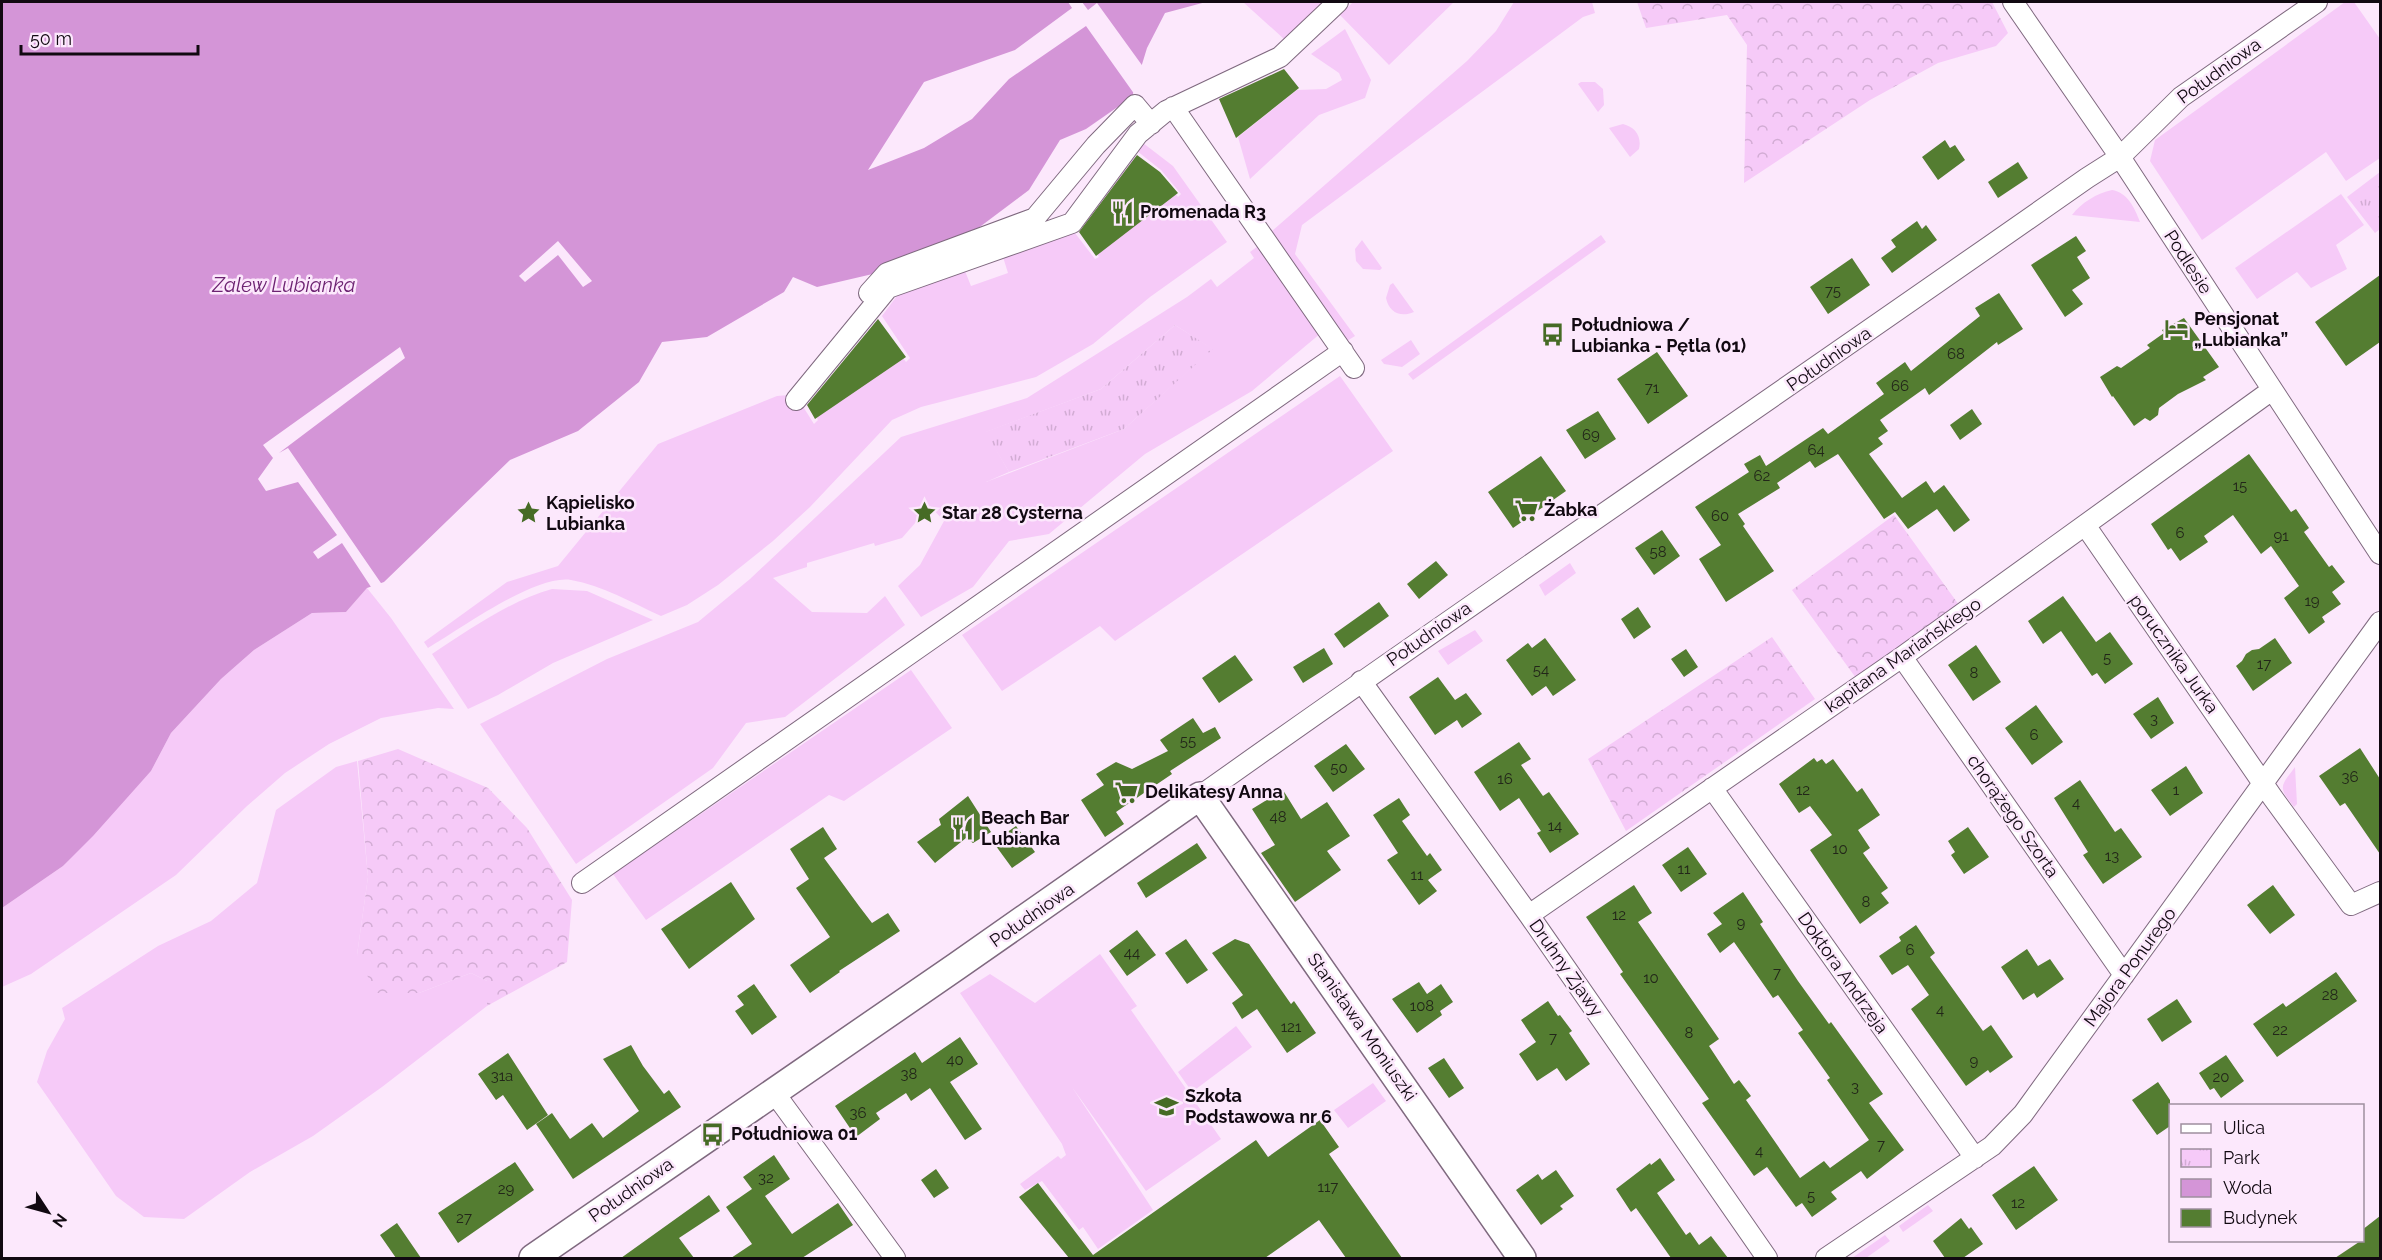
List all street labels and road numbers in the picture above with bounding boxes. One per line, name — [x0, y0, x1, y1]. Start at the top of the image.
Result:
street label: Południowa — [2173, 33, 2264, 108]
street label: Podlesie — [2160, 226, 2217, 298]
street label: Południowa — [1783, 322, 1875, 395]
street label: porucznika Jurka — [2126, 590, 2223, 717]
street label: kapitana Mariańskiego — [1821, 593, 1985, 716]
street label: Południowa — [1383, 597, 1475, 670]
street label: chorążego Szorta — [1963, 750, 2064, 881]
street label: Południowa — [986, 878, 1078, 951]
street label: Majora Ponurego — [2079, 903, 2180, 1030]
street label: Doktora Andrzeja — [1794, 908, 1893, 1037]
street label: Druhny Zjawy — [1525, 915, 1608, 1021]
street label: Stanisława Moniuszki — [1303, 949, 1421, 1105]
street label: Południowa — [585, 1153, 677, 1226]

